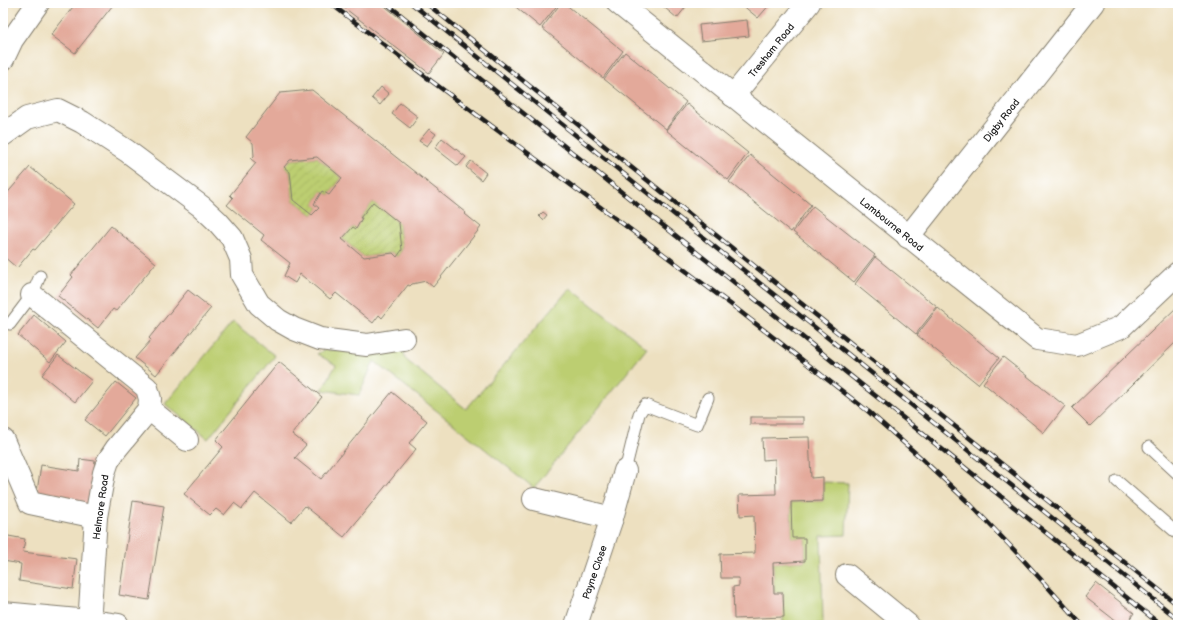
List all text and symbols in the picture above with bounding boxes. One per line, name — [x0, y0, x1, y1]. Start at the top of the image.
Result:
street label: Tresham Road — [746, 21, 797, 80]
street label: Digby Road — [981, 96, 1023, 145]
street label: Lambourne Road — [857, 195, 926, 254]
street label: Helmore Road — [90, 474, 112, 540]
street label: Payne Close — [580, 544, 610, 601]

